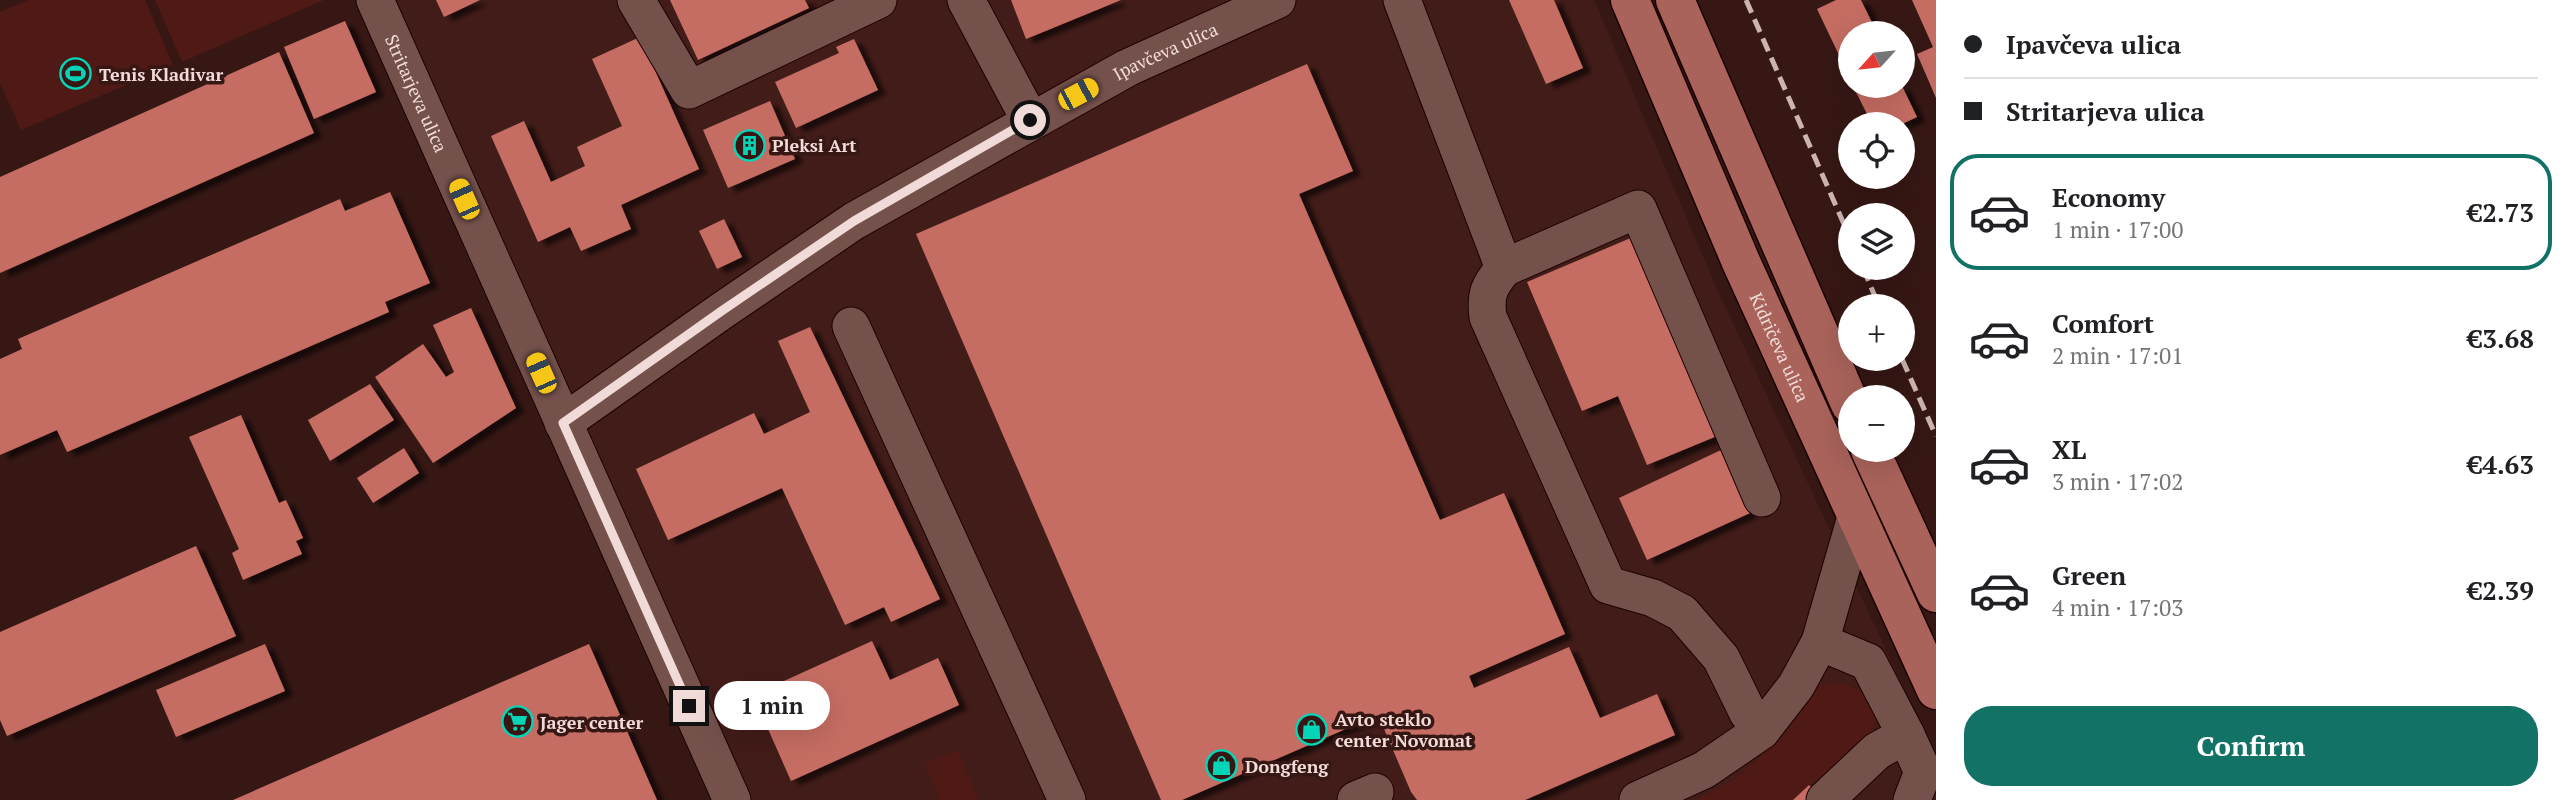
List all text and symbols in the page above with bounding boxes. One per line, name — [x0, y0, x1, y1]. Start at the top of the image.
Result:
street label: Ipavčeva ulica — [1109, 17, 1221, 86]
north arrow — [1838, 21, 1914, 98]
map controls — [1838, 21, 1915, 462]
text: Ipavčeva ulica — [2006, 27, 2181, 61]
street label: Stritarjeva ulica — [380, 30, 453, 156]
sports icon: Tenis Kladivar — [59, 57, 93, 91]
place label: Tenis Kladivar — [99, 62, 224, 86]
car — [1055, 75, 1102, 113]
text: Stritarjeva ulica — [2006, 94, 2205, 128]
route start — [1014, 104, 1046, 136]
button: locate — [1838, 112, 1915, 189]
building icon: Pleksi Art — [732, 128, 766, 162]
place label: Pleksi Art — [772, 133, 857, 157]
car — [446, 176, 483, 222]
text: Economy — [2052, 180, 2165, 214]
icon: car — [1968, 181, 2031, 244]
text: €2.73 — [2468, 195, 2534, 229]
button: layers — [1838, 203, 1915, 280]
text: 1 min · 17:00 — [2052, 214, 2184, 245]
street label: Kidričeva ulica — [1744, 289, 1815, 405]
button: + — [1838, 294, 1915, 371]
text: Comfort — [2052, 306, 2154, 340]
icon: car — [1968, 307, 2031, 370]
text: €3.68 — [2468, 321, 2534, 355]
text: 2 min · 17:01 — [2052, 340, 2184, 371]
car — [523, 350, 560, 396]
button: − — [1838, 385, 1915, 462]
text: XL — [2052, 432, 2086, 466]
icon: car — [1968, 433, 2031, 496]
text: €4.63 — [2468, 447, 2534, 481]
text: 3 min · 17:02 — [2052, 466, 2184, 497]
text: Green — [2052, 558, 2126, 592]
icon: car — [1968, 559, 2031, 622]
text: €2.39 — [2468, 573, 2534, 607]
text: 4 min · 17:03 — [2052, 592, 2184, 623]
callout: 1 min — [714, 682, 829, 730]
route end — [673, 690, 705, 722]
text: 1 min — [741, 690, 803, 721]
supermarket icon: Jager center — [500, 705, 534, 739]
button: Confirm — [1964, 706, 2538, 786]
place label: Avto steklo center Novomat — [1335, 707, 1472, 752]
place label: Jager center — [540, 710, 644, 734]
shop icon: Avto steklo center Novomat — [1295, 712, 1329, 746]
shop icon: Dongfeng — [1205, 749, 1239, 783]
place label: Dongfeng — [1245, 754, 1329, 778]

